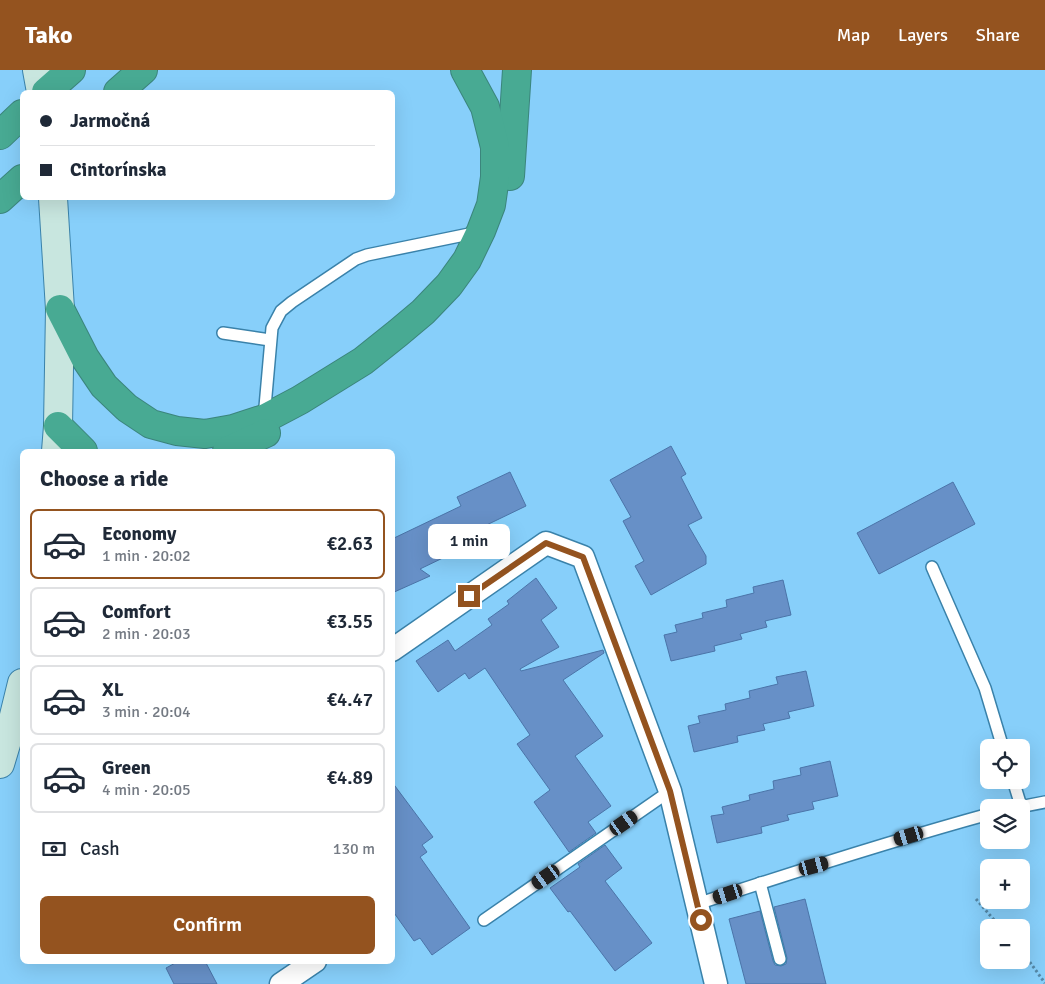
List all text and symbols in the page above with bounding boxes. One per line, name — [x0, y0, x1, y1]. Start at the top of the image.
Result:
text: Tako — [25, 20, 73, 50]
text: Map — [837, 24, 870, 46]
text: Layers — [898, 24, 948, 46]
text: Share — [976, 24, 1020, 46]
text: Jarmočná — [70, 109, 150, 133]
text: Cintorínska — [70, 158, 167, 182]
text: Choose a ride — [40, 465, 168, 492]
icon: car — [42, 522, 87, 567]
text: Economy — [102, 522, 176, 546]
callout: 1 min — [428, 524, 510, 558]
text: 1 min — [450, 531, 488, 551]
text: €2.63 — [327, 532, 373, 556]
text: 1 min · 20:02 — [102, 546, 191, 566]
route end — [458, 585, 480, 607]
icon: car — [42, 600, 87, 645]
text: Comfort — [102, 600, 171, 624]
text: €3.55 — [327, 610, 373, 634]
text: 2 min · 20:03 — [102, 624, 191, 644]
icon: car — [42, 678, 87, 723]
text: XL — [102, 678, 124, 702]
text: €4.47 — [327, 688, 373, 712]
text: 3 min · 20:04 — [102, 702, 191, 722]
map controls — [980, 739, 1030, 969]
button: locate — [980, 739, 1030, 789]
icon: car — [42, 756, 87, 801]
text: Green — [102, 756, 151, 780]
text: €4.89 — [327, 766, 373, 790]
text: 4 min · 20:05 — [102, 780, 191, 800]
button: layers — [980, 799, 1030, 849]
car — [607, 808, 640, 838]
car — [892, 824, 925, 848]
icon: cash — [40, 835, 68, 863]
text: Cash — [80, 837, 120, 861]
text: 130 m — [333, 839, 375, 859]
car — [797, 855, 830, 877]
button: + — [980, 859, 1030, 909]
car — [529, 862, 562, 892]
car — [711, 882, 744, 906]
button: Confirm — [40, 896, 375, 954]
route start — [690, 909, 712, 931]
button: − — [980, 919, 1030, 969]

